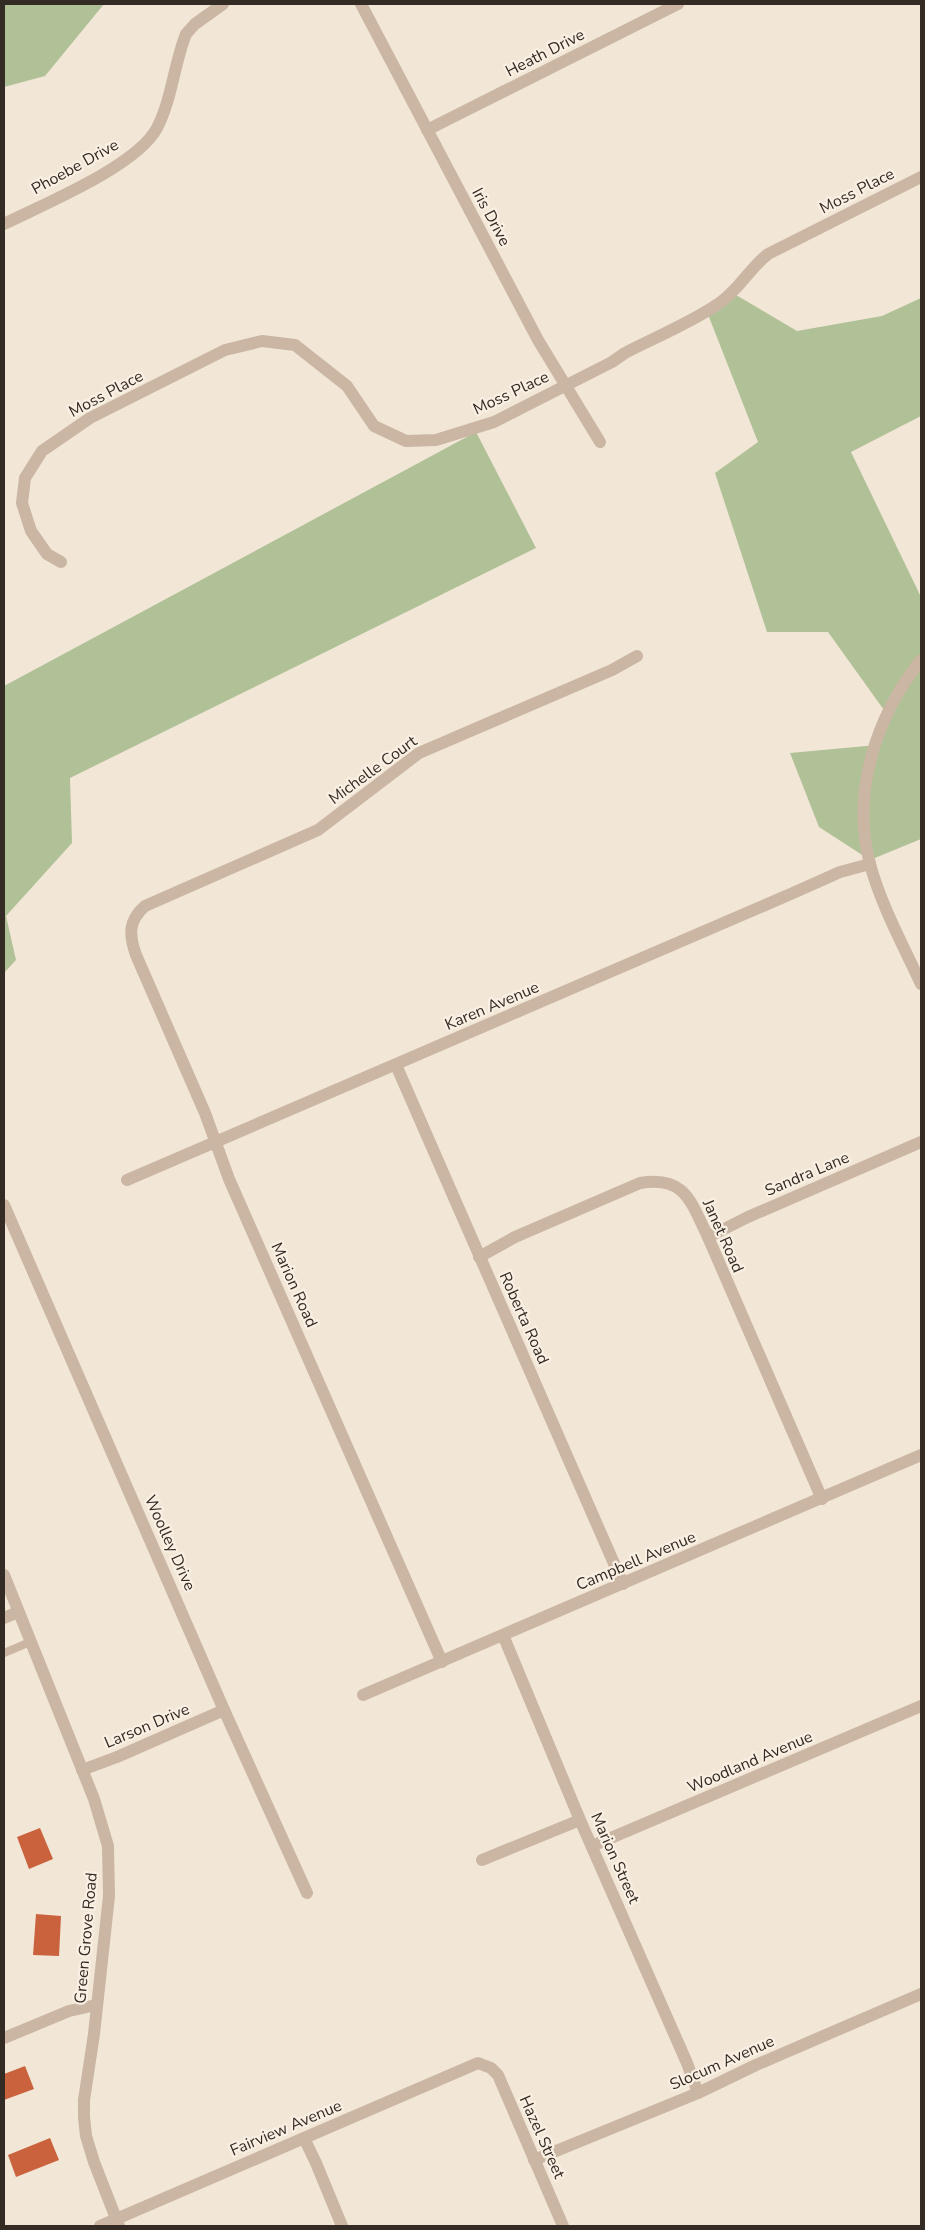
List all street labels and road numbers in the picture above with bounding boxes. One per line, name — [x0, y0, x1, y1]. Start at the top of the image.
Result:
street label: Heath Drive — [502, 24, 588, 82]
street label: Phoebe Drive — [27, 134, 123, 200]
street label: Moss Place — [816, 163, 898, 219]
street label: Iris Drive — [466, 184, 516, 250]
street label: Moss Place — [65, 365, 147, 423]
street label: Moss Place — [470, 366, 552, 420]
street label: Michelle Court — [324, 730, 422, 810]
street label: Karen Avenue — [442, 976, 542, 1036]
street label: Sandra Lane — [761, 1146, 853, 1202]
street label: Janet Road — [697, 1195, 749, 1276]
street label: Marion Road — [265, 1239, 323, 1331]
street label: Roberta Road — [494, 1268, 554, 1368]
street label: Woolley Drive — [139, 1492, 201, 1594]
street label: Campbell Avenue — [573, 1526, 699, 1596]
street label: Larson Drive — [101, 1698, 193, 1754]
street label: Woodland Avenue — [684, 1726, 816, 1798]
street label: Marion Street — [585, 1809, 645, 1907]
street label: Green Grove Road — [69, 1872, 103, 2004]
street label: Slocum Avenue — [666, 2030, 778, 2096]
street label: Hazel Street — [514, 2092, 570, 2182]
street label: Fairview Avenue — [227, 2095, 345, 2161]

